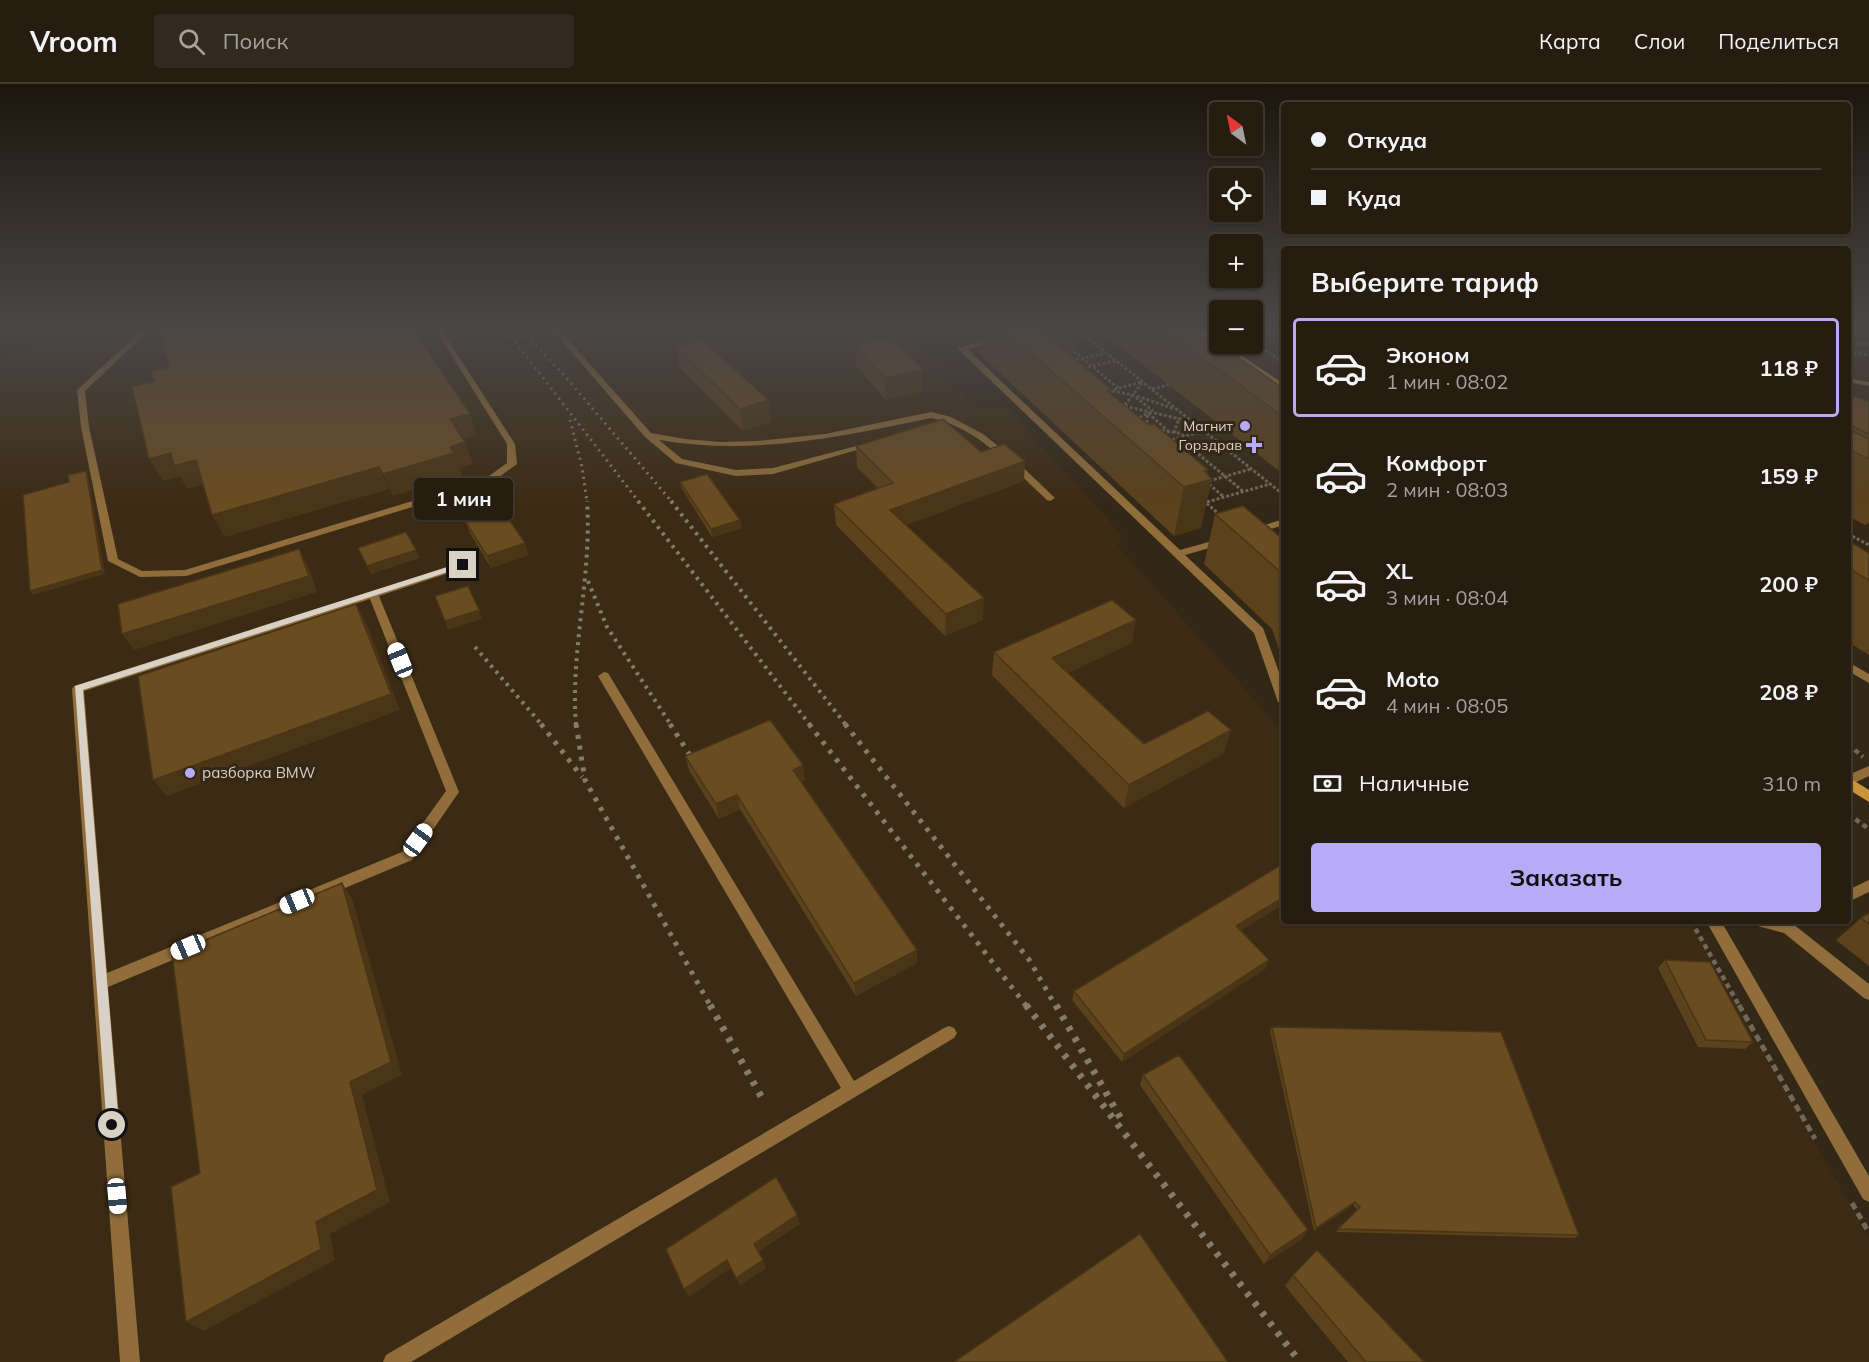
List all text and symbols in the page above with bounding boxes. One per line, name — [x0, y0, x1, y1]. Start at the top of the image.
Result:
search box — [154, 14, 574, 68]
text: Vroom — [30, 24, 118, 59]
icon: search — [175, 25, 208, 58]
text: Поиск — [223, 27, 288, 55]
text: Карта — [1539, 28, 1601, 54]
text: Слои — [1634, 28, 1685, 54]
text: Поделиться — [1718, 28, 1839, 54]
north arrow — [1209, 102, 1263, 156]
map controls — [1209, 102, 1263, 354]
text: Откуда — [1347, 126, 1427, 154]
button: locate — [1209, 168, 1263, 222]
text: Куда — [1347, 184, 1401, 212]
button: + — [1209, 234, 1263, 288]
text: Выберите тариф — [1311, 265, 1539, 299]
button: − — [1209, 300, 1263, 354]
icon: car — [1314, 341, 1368, 395]
text: Эконом — [1386, 341, 1470, 369]
text: 118 ₽ — [1759, 354, 1818, 382]
text: 1 мин · 08:02 — [1386, 369, 1508, 394]
place label: Магнит — [1183, 417, 1234, 435]
marker: Магнит — [1238, 419, 1252, 433]
place label: Горздрав — [1179, 436, 1242, 454]
marker: Горздрав — [1247, 438, 1261, 452]
icon: car — [1314, 449, 1368, 503]
text: Комфорт — [1386, 449, 1487, 477]
text: 159 ₽ — [1759, 462, 1818, 490]
text: 2 мин · 08:03 — [1386, 477, 1508, 502]
callout: 1 мин — [414, 478, 512, 520]
text: 1 мин — [435, 486, 492, 511]
route end — [449, 551, 476, 578]
icon: car — [1314, 557, 1368, 611]
text: XL — [1386, 557, 1413, 585]
text: 200 ₽ — [1759, 570, 1818, 598]
text: 3 мин · 08:04 — [1386, 585, 1508, 610]
car — [385, 640, 415, 680]
icon: car — [1314, 665, 1368, 719]
text: Moto — [1386, 665, 1439, 693]
text: 208 ₽ — [1759, 678, 1818, 706]
text: 4 мин · 08:05 — [1386, 693, 1508, 718]
place label: разборка BMW — [202, 763, 316, 782]
marker: разборка BMW — [183, 766, 197, 780]
icon: cash — [1311, 767, 1344, 800]
text: Наличные — [1359, 769, 1469, 797]
text: 310 m — [1762, 771, 1821, 796]
car — [400, 820, 436, 860]
button: Заказать — [1311, 843, 1821, 912]
car — [277, 886, 317, 916]
car — [168, 932, 208, 962]
route start — [98, 1111, 125, 1138]
car — [106, 1177, 128, 1215]

